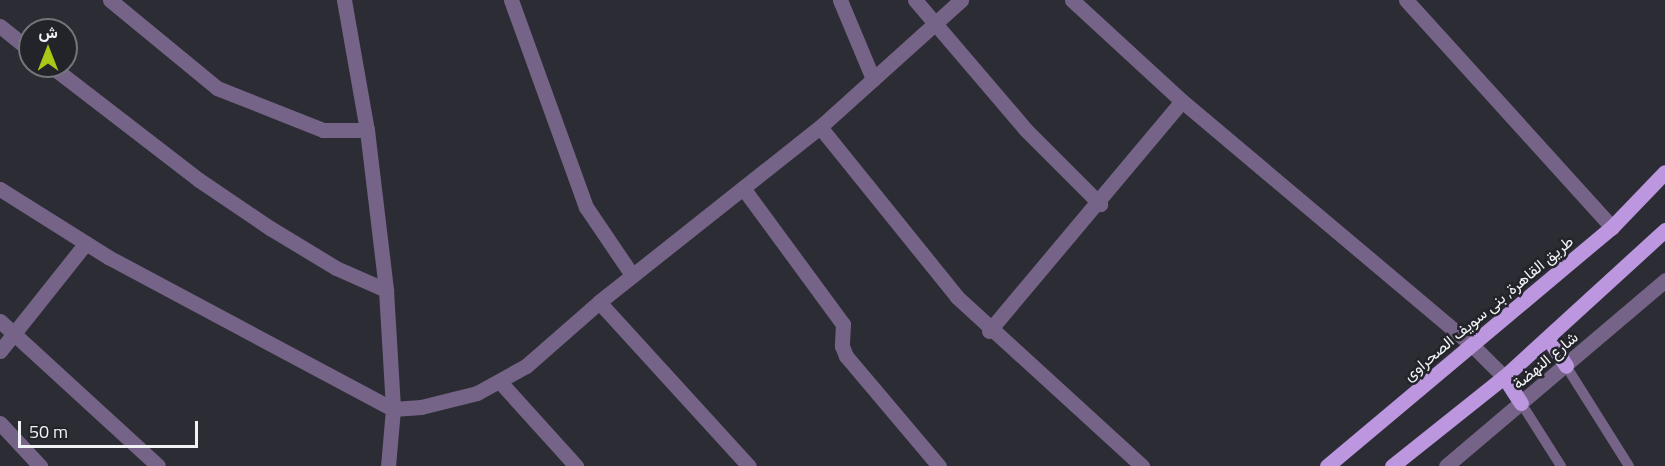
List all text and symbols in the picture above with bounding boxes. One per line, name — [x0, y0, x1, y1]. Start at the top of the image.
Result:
north arrow — [18, 18, 78, 78]
text: ش — [38, 20, 58, 44]
street label: طريق القاهرة, بنى سويف الصحراوى — [1399, 231, 1577, 385]
street label: شارع النهضة — [1508, 327, 1582, 393]
scale bar — [21, 409, 201, 447]
text: 50 m — [29, 418, 68, 445]

